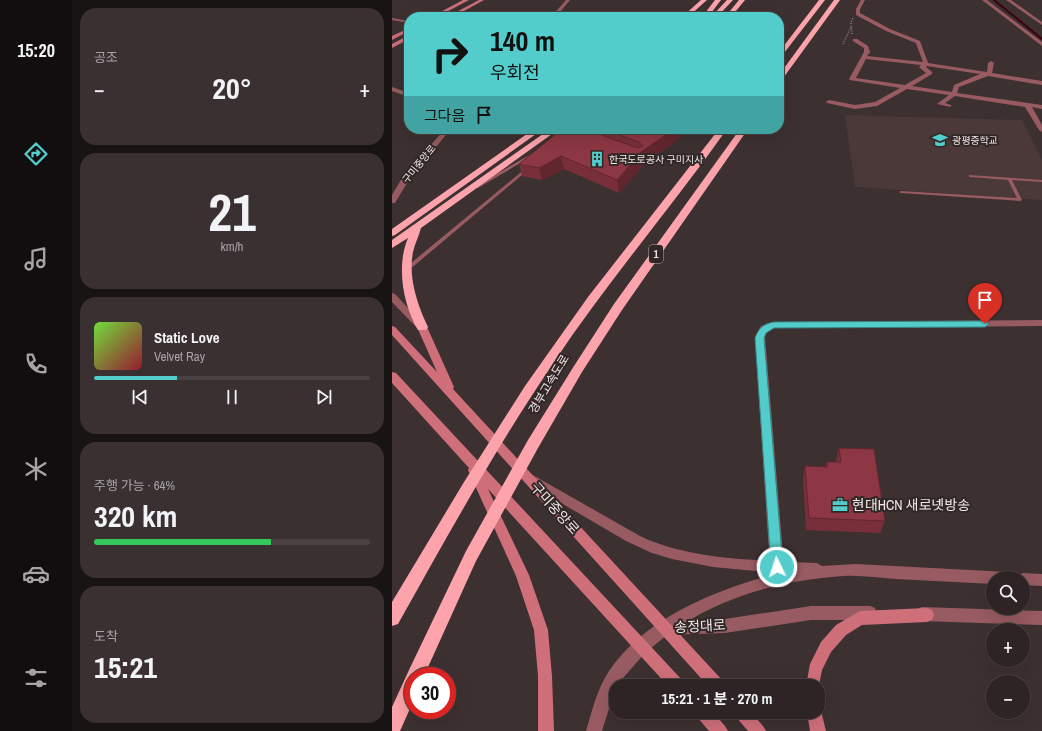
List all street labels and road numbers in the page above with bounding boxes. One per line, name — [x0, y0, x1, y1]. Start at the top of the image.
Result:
street label: 구미중앙로 — [399, 142, 439, 186]
road number: 1 — [649, 245, 663, 263]
street label: 경부고속도로 — [525, 351, 573, 417]
street label: 구미중앙로 — [527, 478, 583, 538]
street label: 송정대로 — [674, 616, 726, 636]

